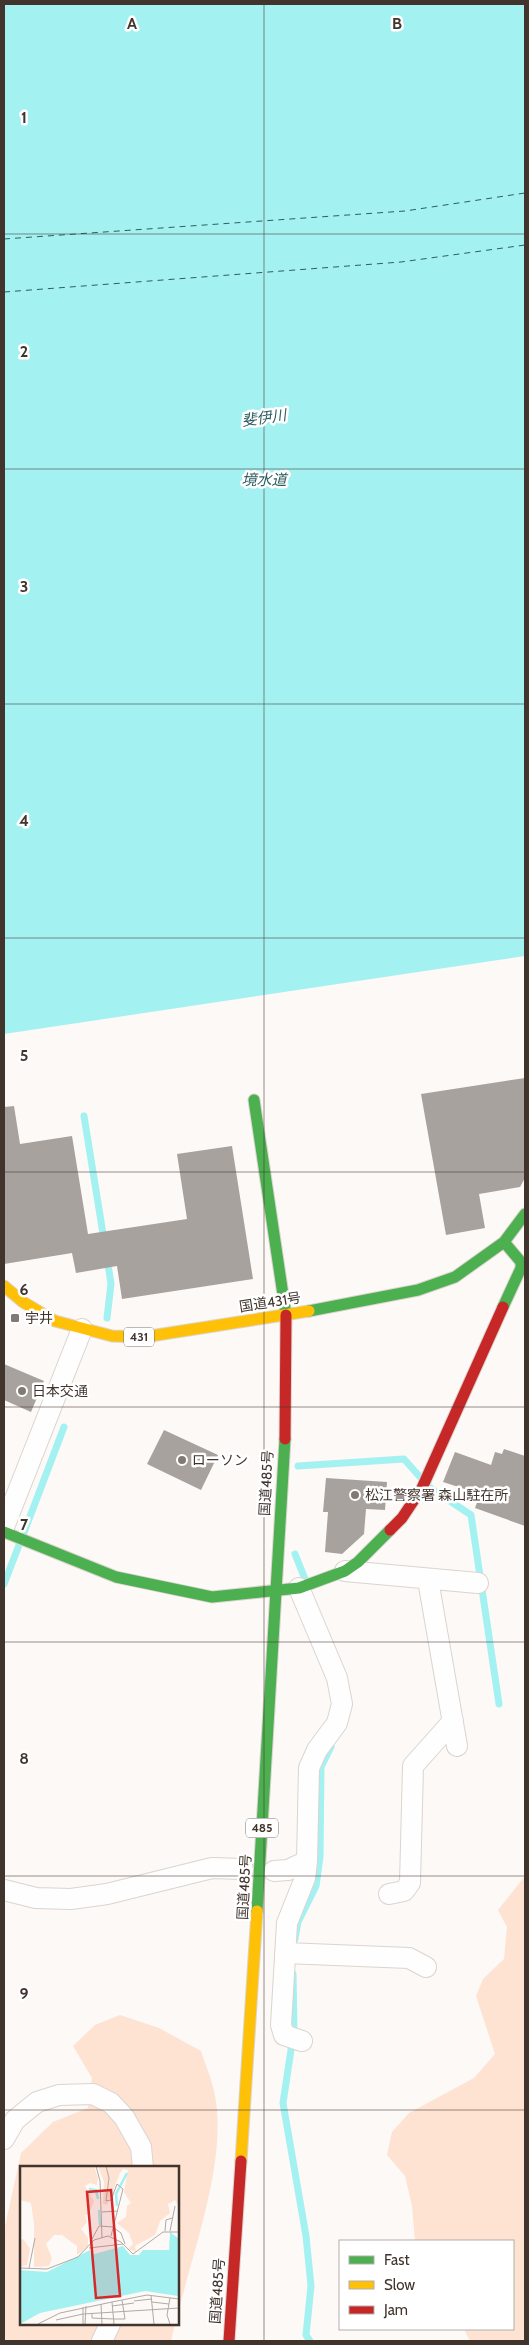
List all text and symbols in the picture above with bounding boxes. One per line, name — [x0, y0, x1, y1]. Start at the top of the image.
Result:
text: A — [127, 14, 137, 33]
text: B — [392, 14, 402, 33]
text: 1 — [21, 108, 27, 127]
text: 2 — [20, 342, 28, 361]
water label: 斐伊川 — [240, 406, 290, 430]
water label: 境水道 — [241, 471, 288, 489]
text: 3 — [20, 577, 28, 596]
text: 4 — [19, 811, 29, 830]
text: 5 — [20, 1046, 28, 1065]
text: 6 — [20, 1280, 29, 1299]
street label: 国道431号 — [238, 1288, 302, 1316]
place label: 宇井 — [25, 1309, 53, 1327]
marker: 宇井 — [9, 1312, 21, 1324]
road number: 431 — [124, 1328, 154, 1346]
place label: 日本交通 — [32, 1382, 88, 1400]
marker: 日本交通 — [16, 1385, 28, 1397]
street label: 国道485号 — [255, 1449, 277, 1517]
place label: ローソン — [192, 1451, 248, 1469]
marker: ローソン — [176, 1454, 188, 1466]
place label: 松江警察署 森山駐在所 — [365, 1486, 508, 1504]
marker: 松江警察署 森山駐在所 — [349, 1489, 361, 1501]
text: 7 — [20, 1515, 29, 1534]
text: 8 — [19, 1749, 29, 1768]
road number: 485 — [246, 1819, 278, 1838]
street label: 国道485号 — [233, 1853, 255, 1921]
text: 9 — [20, 1984, 29, 2003]
inset map — [20, 2166, 179, 2325]
legend — [339, 2240, 514, 2330]
text: Fast — [384, 2251, 409, 2269]
street label: 国道485号 — [206, 2257, 228, 2325]
text: Slow — [384, 2276, 415, 2294]
text: Jam — [383, 2301, 408, 2319]

